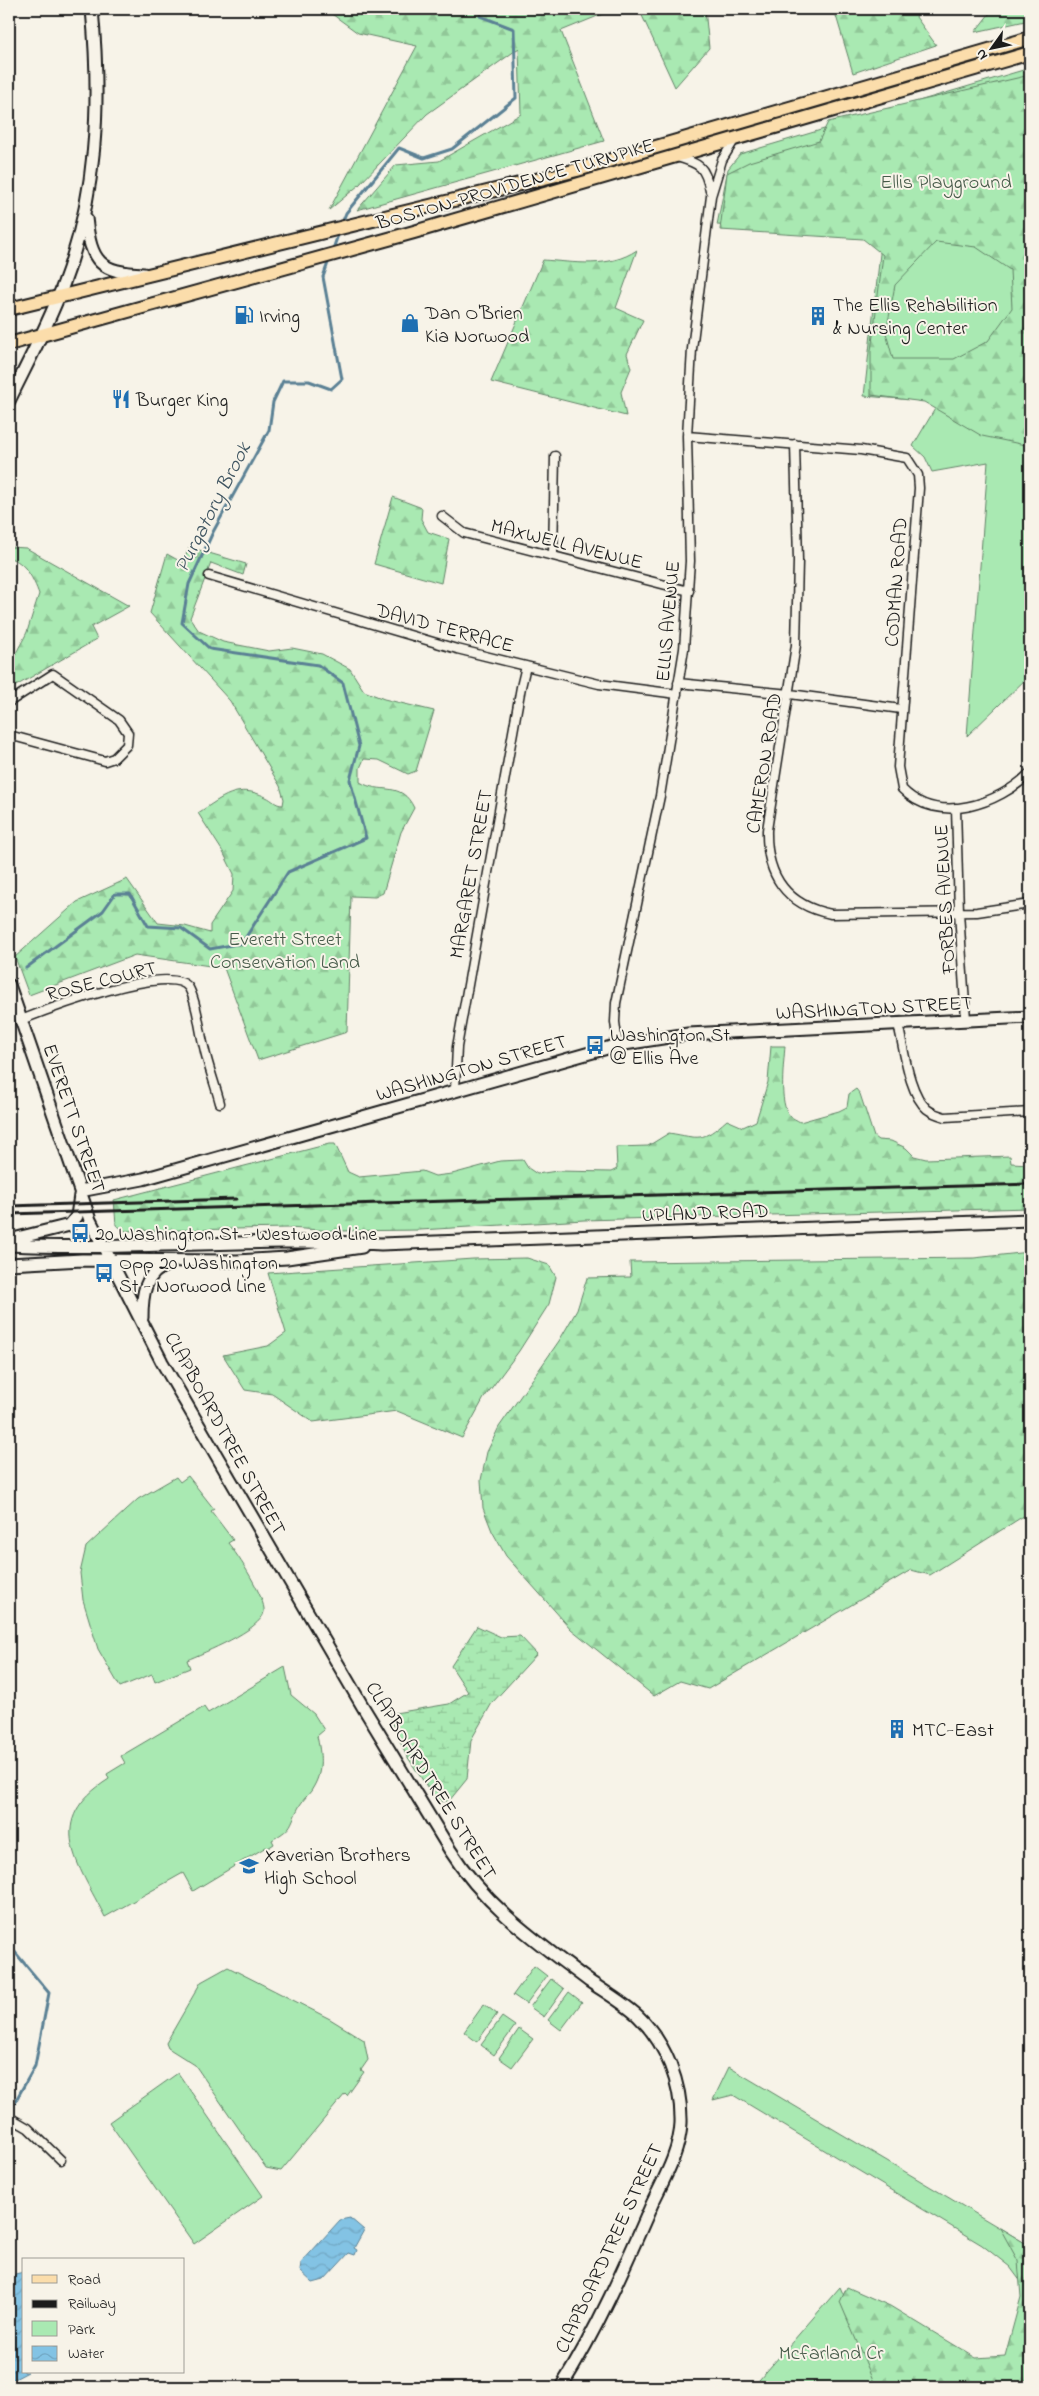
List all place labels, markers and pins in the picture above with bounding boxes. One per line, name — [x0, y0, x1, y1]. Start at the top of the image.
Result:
place label: The Ellis Rehabilition & Nursing Center — [833, 292, 998, 345]
place label: Dan O'Brien Kia Norwood — [424, 300, 529, 352]
place label: Irving — [259, 303, 300, 333]
fuel station icon: Irving — [233, 304, 255, 326]
building icon: The Ellis Rehabilition & Nursing Center — [807, 305, 829, 327]
shop icon: Dan O'Brien Kia Norwood — [399, 312, 421, 334]
place label: Burger King — [135, 387, 228, 417]
restaurant icon: Burger King — [110, 388, 132, 410]
place label: Washington St @ Ellis Ave — [610, 1022, 730, 1074]
bus stop icon: Washington St @ Ellis Ave — [584, 1034, 606, 1056]
place label: 20 Washington St - Westwood Line — [95, 1221, 377, 1251]
bus stop icon: 20 Washington St - Westwood Line — [69, 1222, 91, 1244]
place label: Opp 20 Washington St - Norwood Line — [119, 1250, 278, 1302]
bus stop icon: Opp 20 Washington St - Norwood Line — [93, 1262, 115, 1284]
place label: MTC-East — [912, 1717, 994, 1746]
building icon: MTC-East — [886, 1718, 908, 1740]
place label: Xaverian Brothers High School — [264, 1842, 411, 1895]
school or university icon: Xaverian Brothers High School — [238, 1855, 260, 1877]

